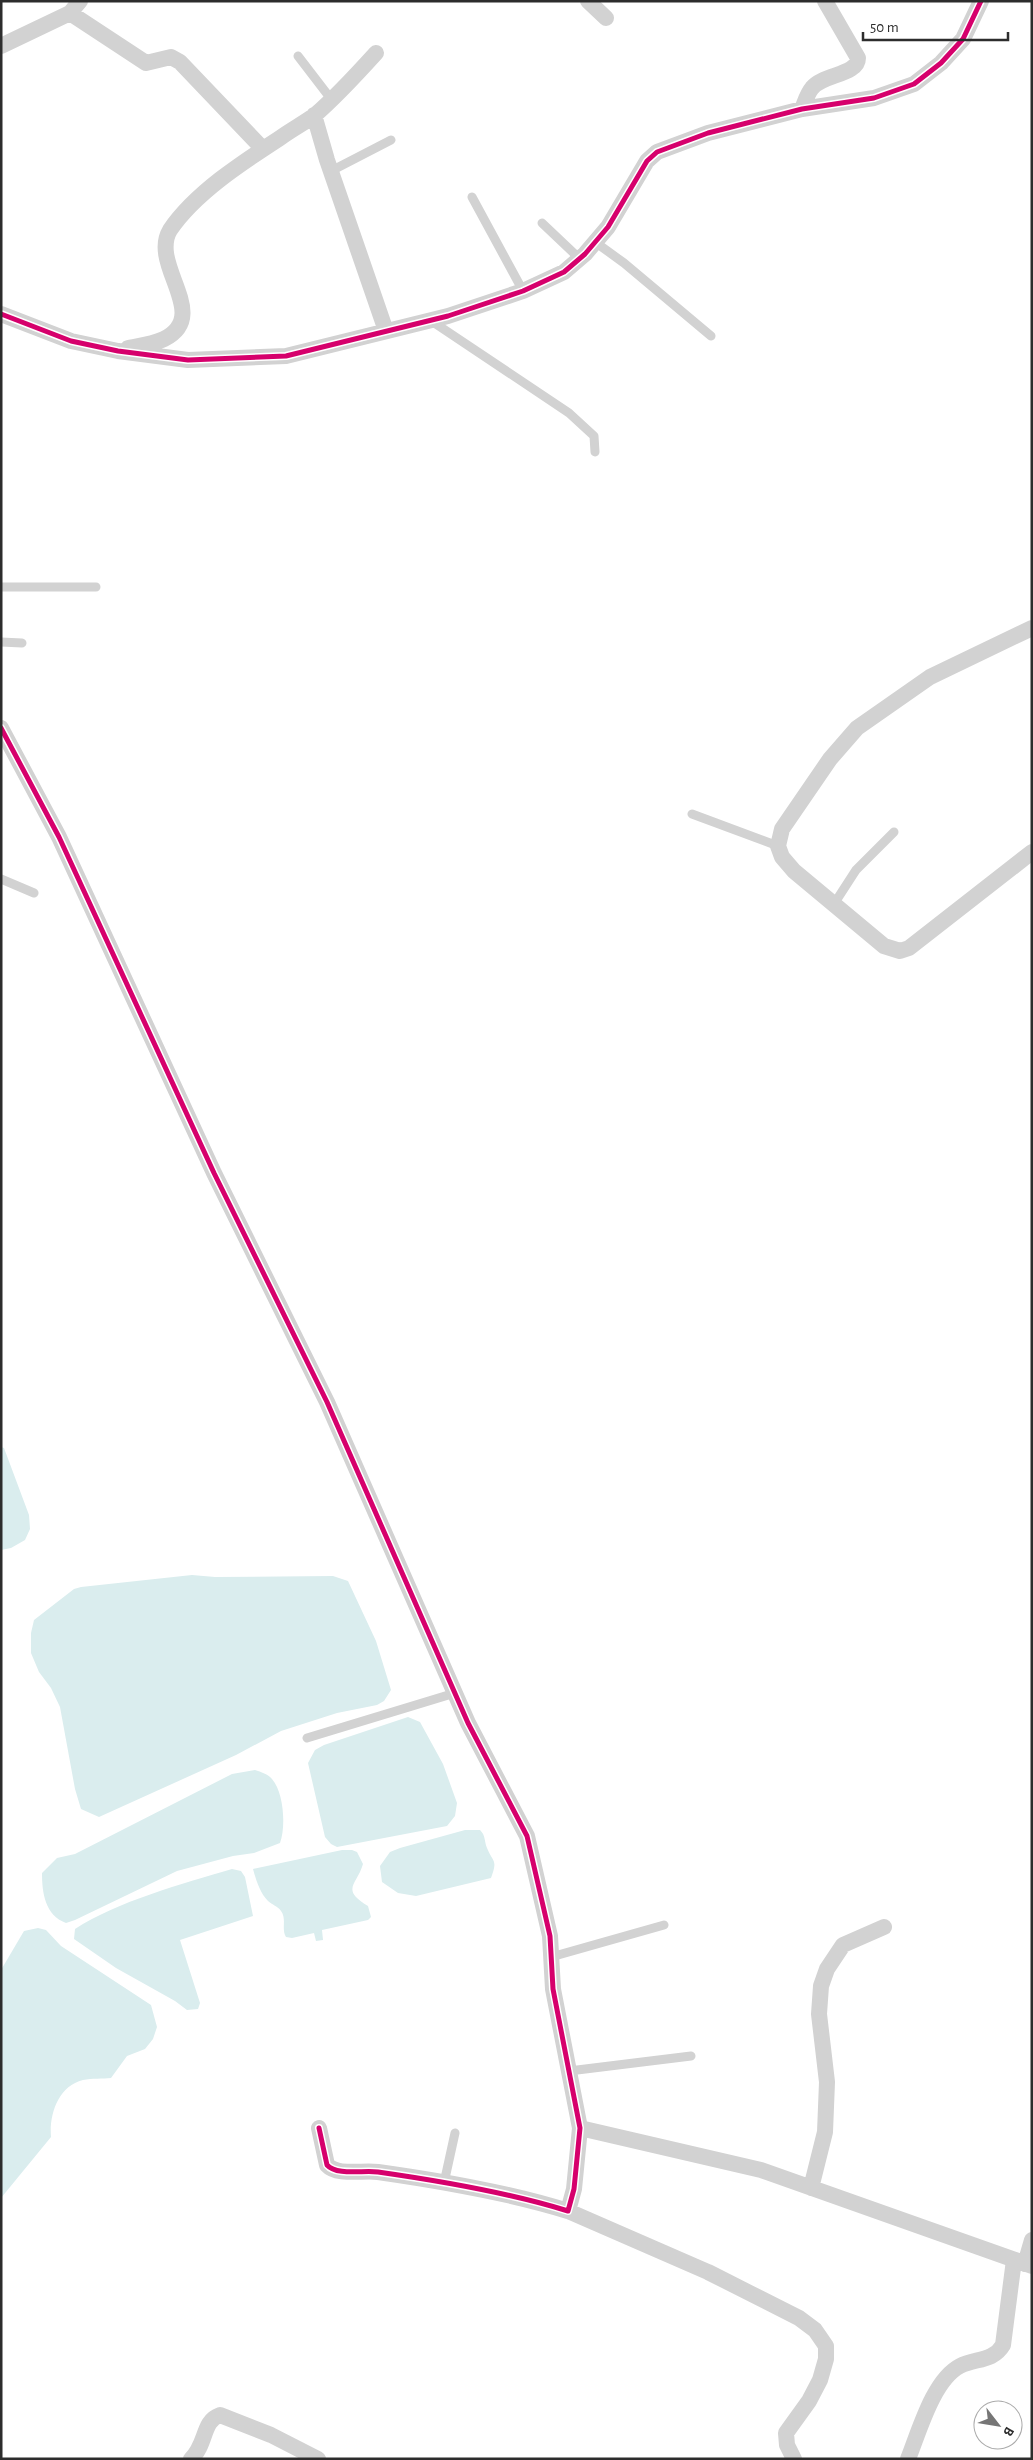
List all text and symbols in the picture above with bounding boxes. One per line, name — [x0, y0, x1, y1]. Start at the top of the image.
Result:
scale bar — [863, 10, 1008, 42]
text: 50 m — [870, 20, 899, 35]
north arrow — [973, 2400, 1023, 2450]
text: B — [1000, 2424, 1016, 2438]

